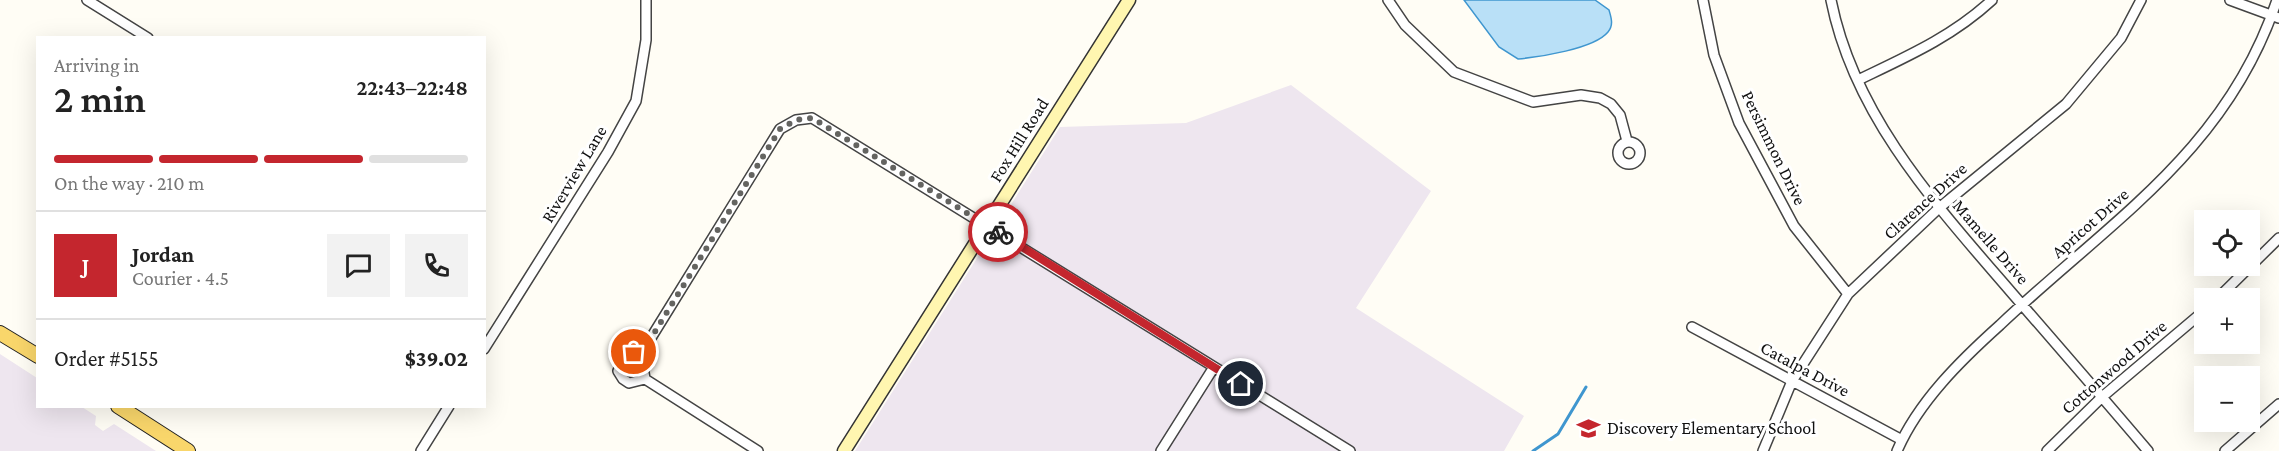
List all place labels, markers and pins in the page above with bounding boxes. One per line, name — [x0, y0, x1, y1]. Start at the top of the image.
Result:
pin — [608, 326, 659, 377]
pin — [1215, 358, 1266, 409]
school or university icon: Discovery Elementary School — [1576, 415, 1602, 441]
place label: Discovery Elementary School — [1607, 418, 1816, 438]

